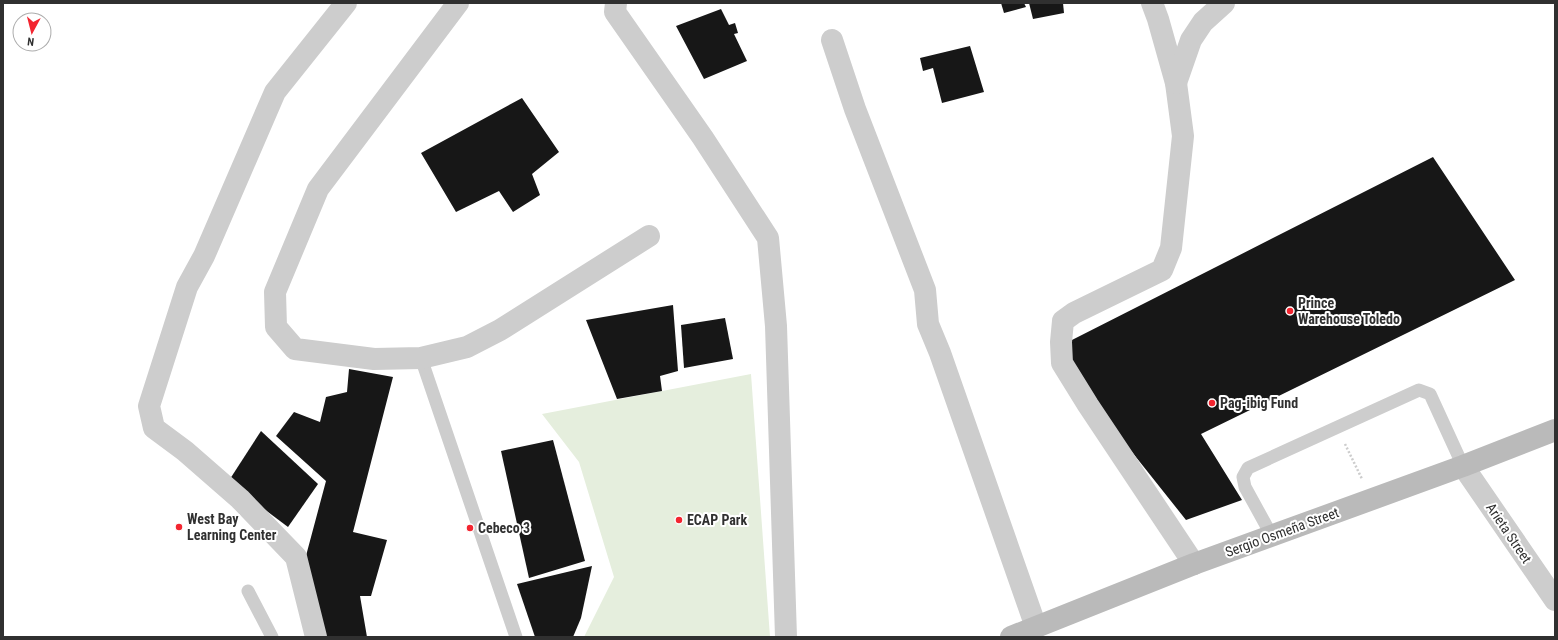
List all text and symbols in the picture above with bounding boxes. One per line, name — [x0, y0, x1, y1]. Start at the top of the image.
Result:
north arrow — [12, 12, 52, 52]
text: N — [26, 35, 35, 48]
place label: Prince Warehouse Toledo — [1298, 295, 1400, 327]
marker: Prince Warehouse Toledo — [1285, 306, 1295, 316]
place label: Pag-ibig Fund — [1220, 395, 1298, 411]
marker: Pag-ibig Fund — [1207, 398, 1217, 408]
street label: Arieta Street — [1483, 500, 1535, 566]
street label: Sergio Osmeña Street — [1223, 504, 1341, 560]
place label: West Bay Learning Center — [187, 511, 277, 543]
place label: ECAP Park — [687, 512, 748, 528]
marker: ECAP Park — [674, 515, 684, 525]
place label: Cebeco 3 — [478, 520, 530, 536]
marker: West Bay Learning Center — [174, 522, 184, 532]
marker: Cebeco 3 — [465, 523, 475, 533]

